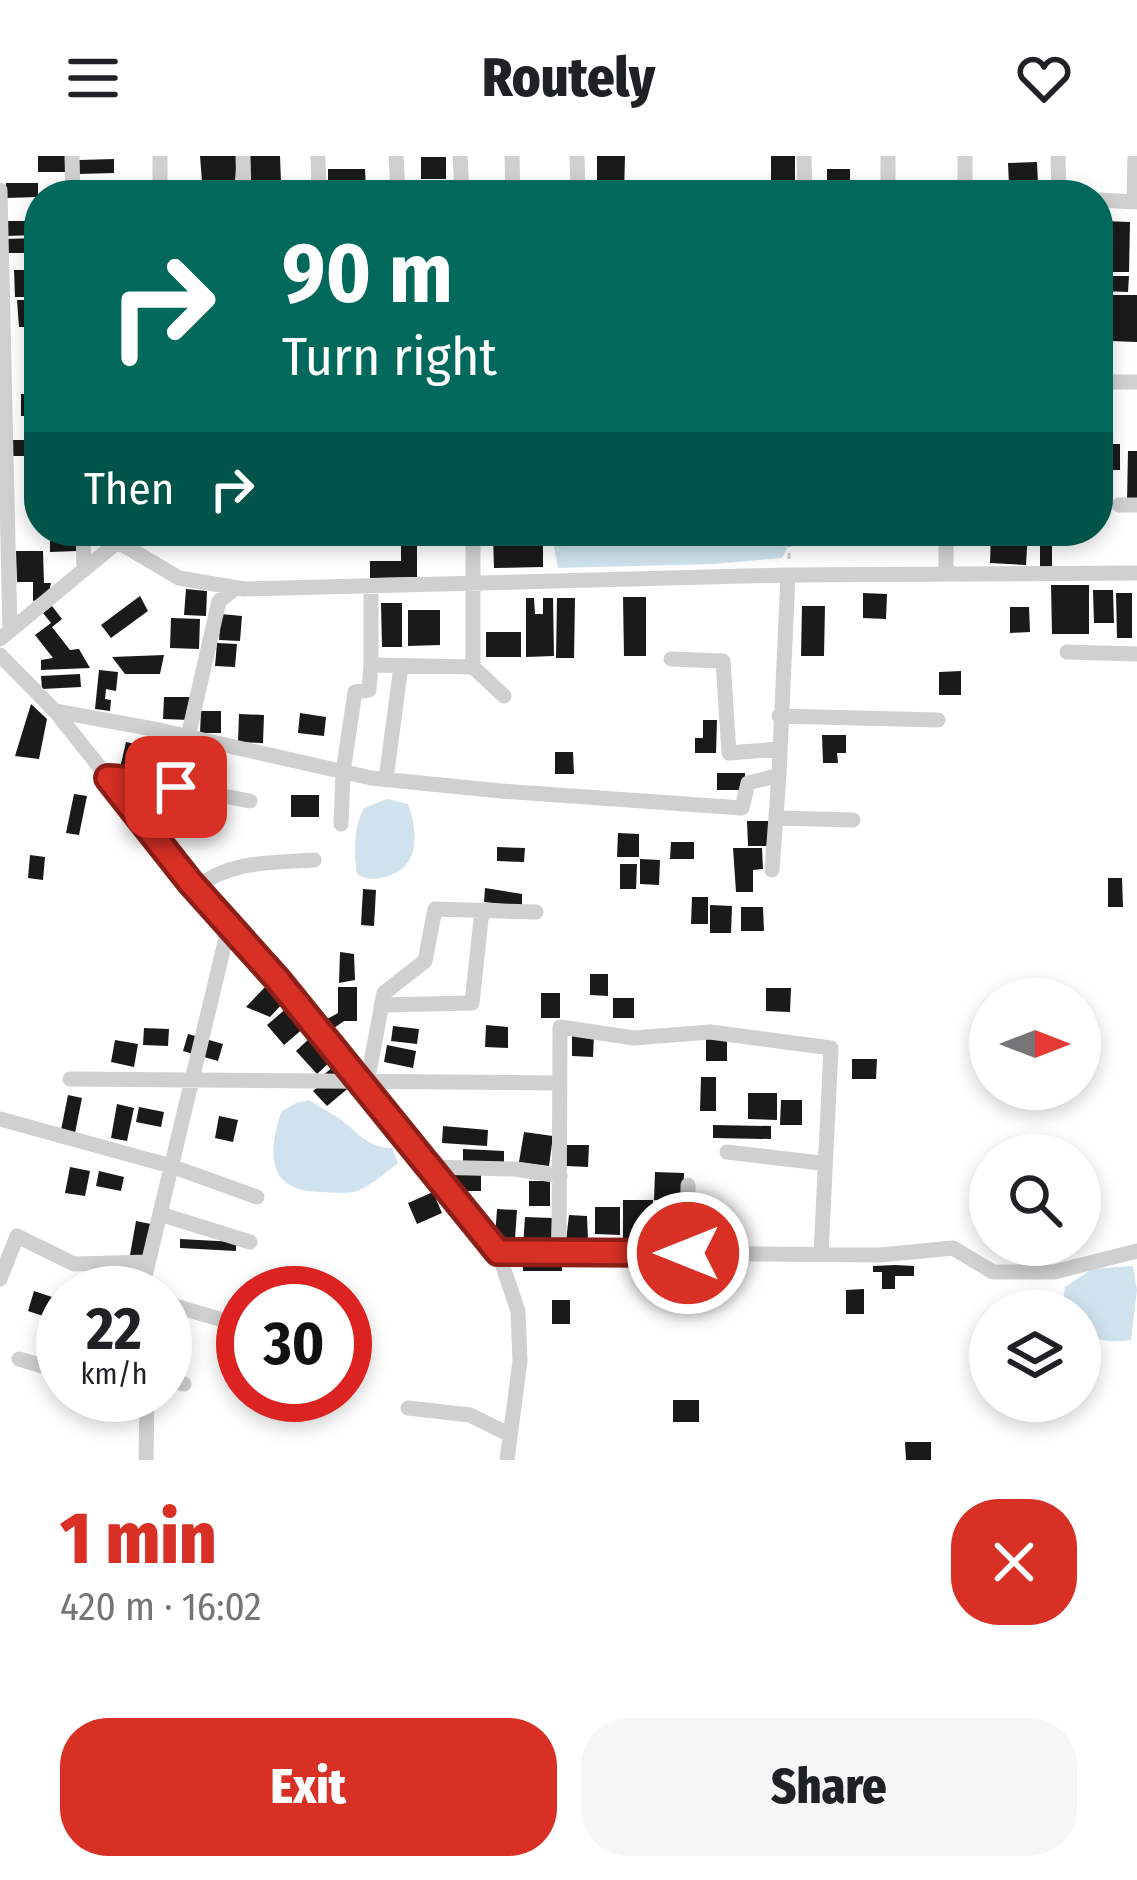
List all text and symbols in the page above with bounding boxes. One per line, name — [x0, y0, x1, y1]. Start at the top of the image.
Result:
icon: menu — [60, 45, 126, 111]
icon: heart — [1011, 45, 1077, 111]
text: Routely — [482, 46, 655, 110]
text: 90 m — [282, 223, 453, 324]
icon: right — [84, 228, 240, 384]
text: Turn right — [282, 325, 497, 389]
icon: right — [199, 456, 265, 522]
text: Then — [84, 462, 175, 516]
pin — [125, 736, 227, 838]
icon: arrive — [143, 754, 209, 820]
north arrow — [969, 978, 1101, 1110]
map controls — [969, 978, 1101, 1422]
button: search — [969, 1134, 1101, 1266]
position arrow — [625, 1190, 751, 1316]
speed limit sign: 30 — [216, 1266, 372, 1422]
button: layers — [969, 1290, 1101, 1422]
text: 22 — [86, 1293, 142, 1365]
text: km/h — [81, 1356, 147, 1392]
text: 1 min — [60, 1496, 217, 1582]
button: close — [951, 1499, 1077, 1625]
text: 420 m · 16:02 — [60, 1584, 262, 1630]
button: Exit — [60, 1718, 557, 1856]
button: Share — [581, 1718, 1077, 1856]

